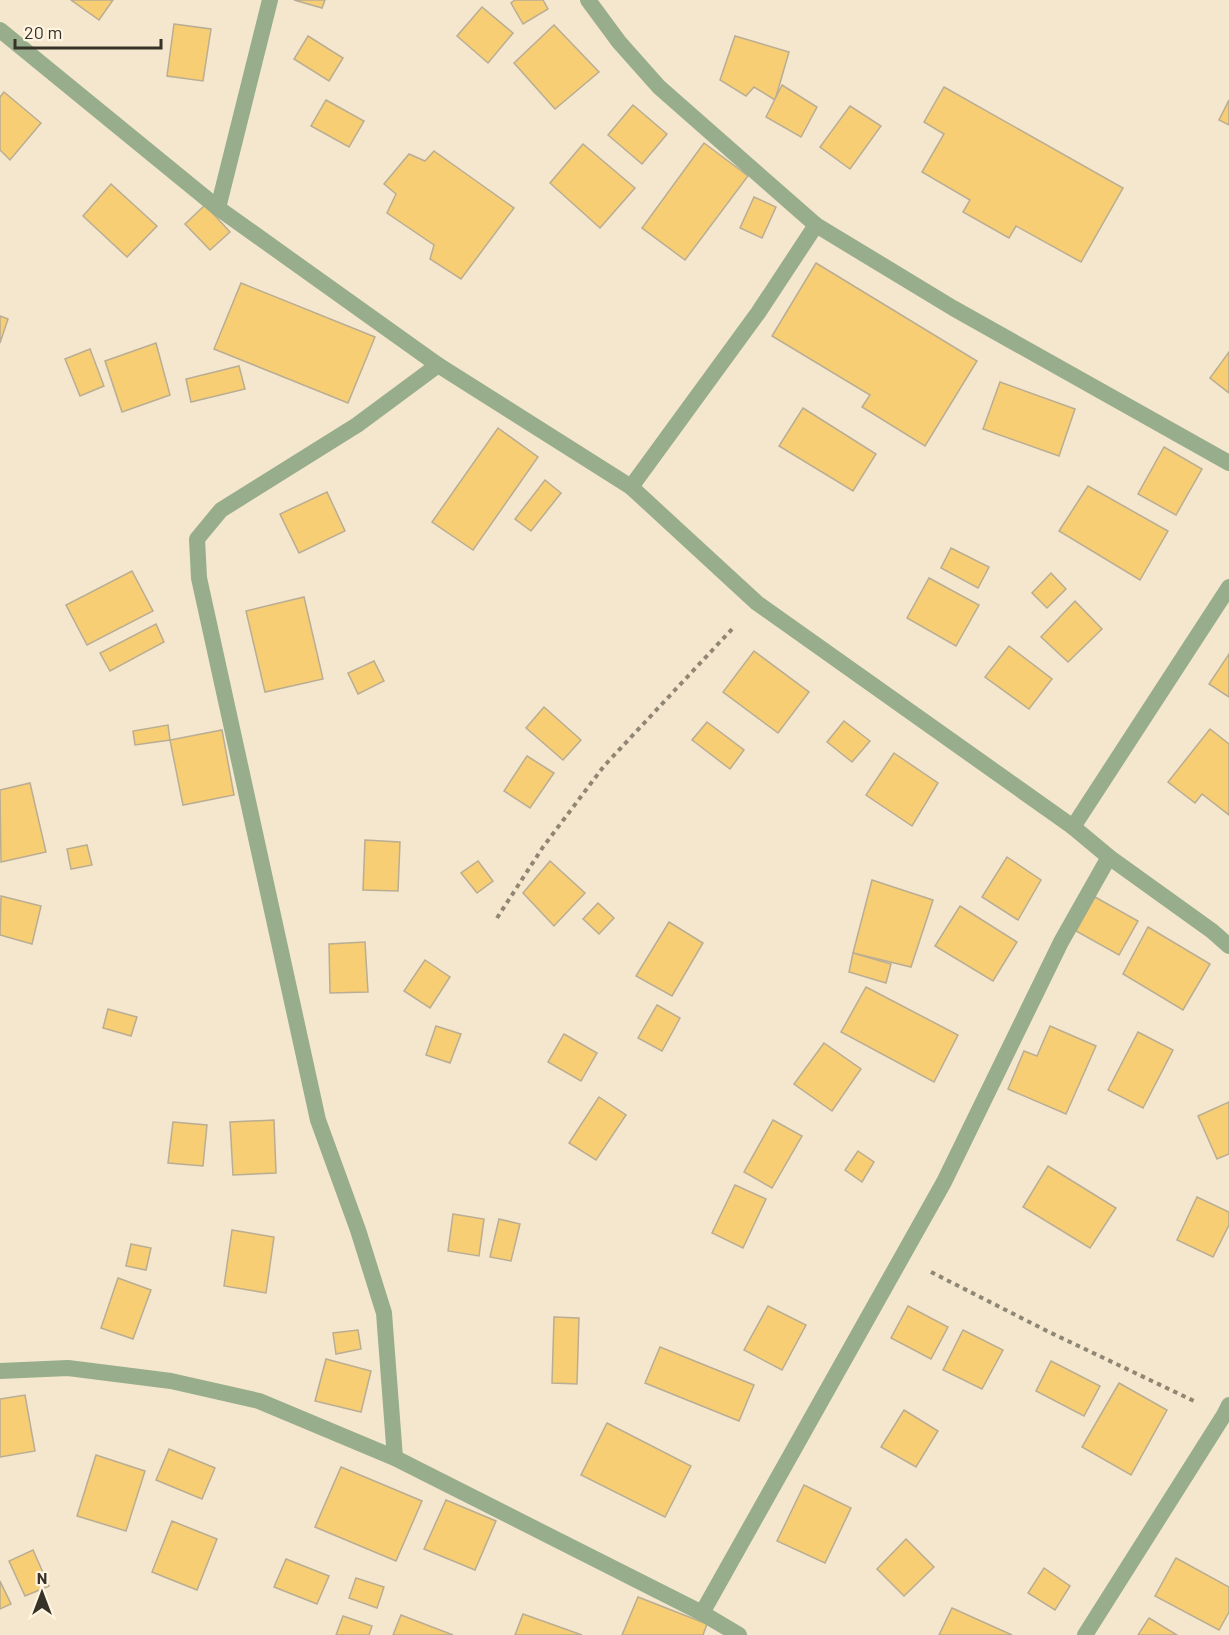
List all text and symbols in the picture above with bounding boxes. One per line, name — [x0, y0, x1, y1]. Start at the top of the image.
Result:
scale bar — [15, 12, 160, 50]
text: 20 m — [24, 21, 62, 43]
north arrow — [12, 1563, 72, 1623]
text: N — [37, 1568, 47, 1587]

